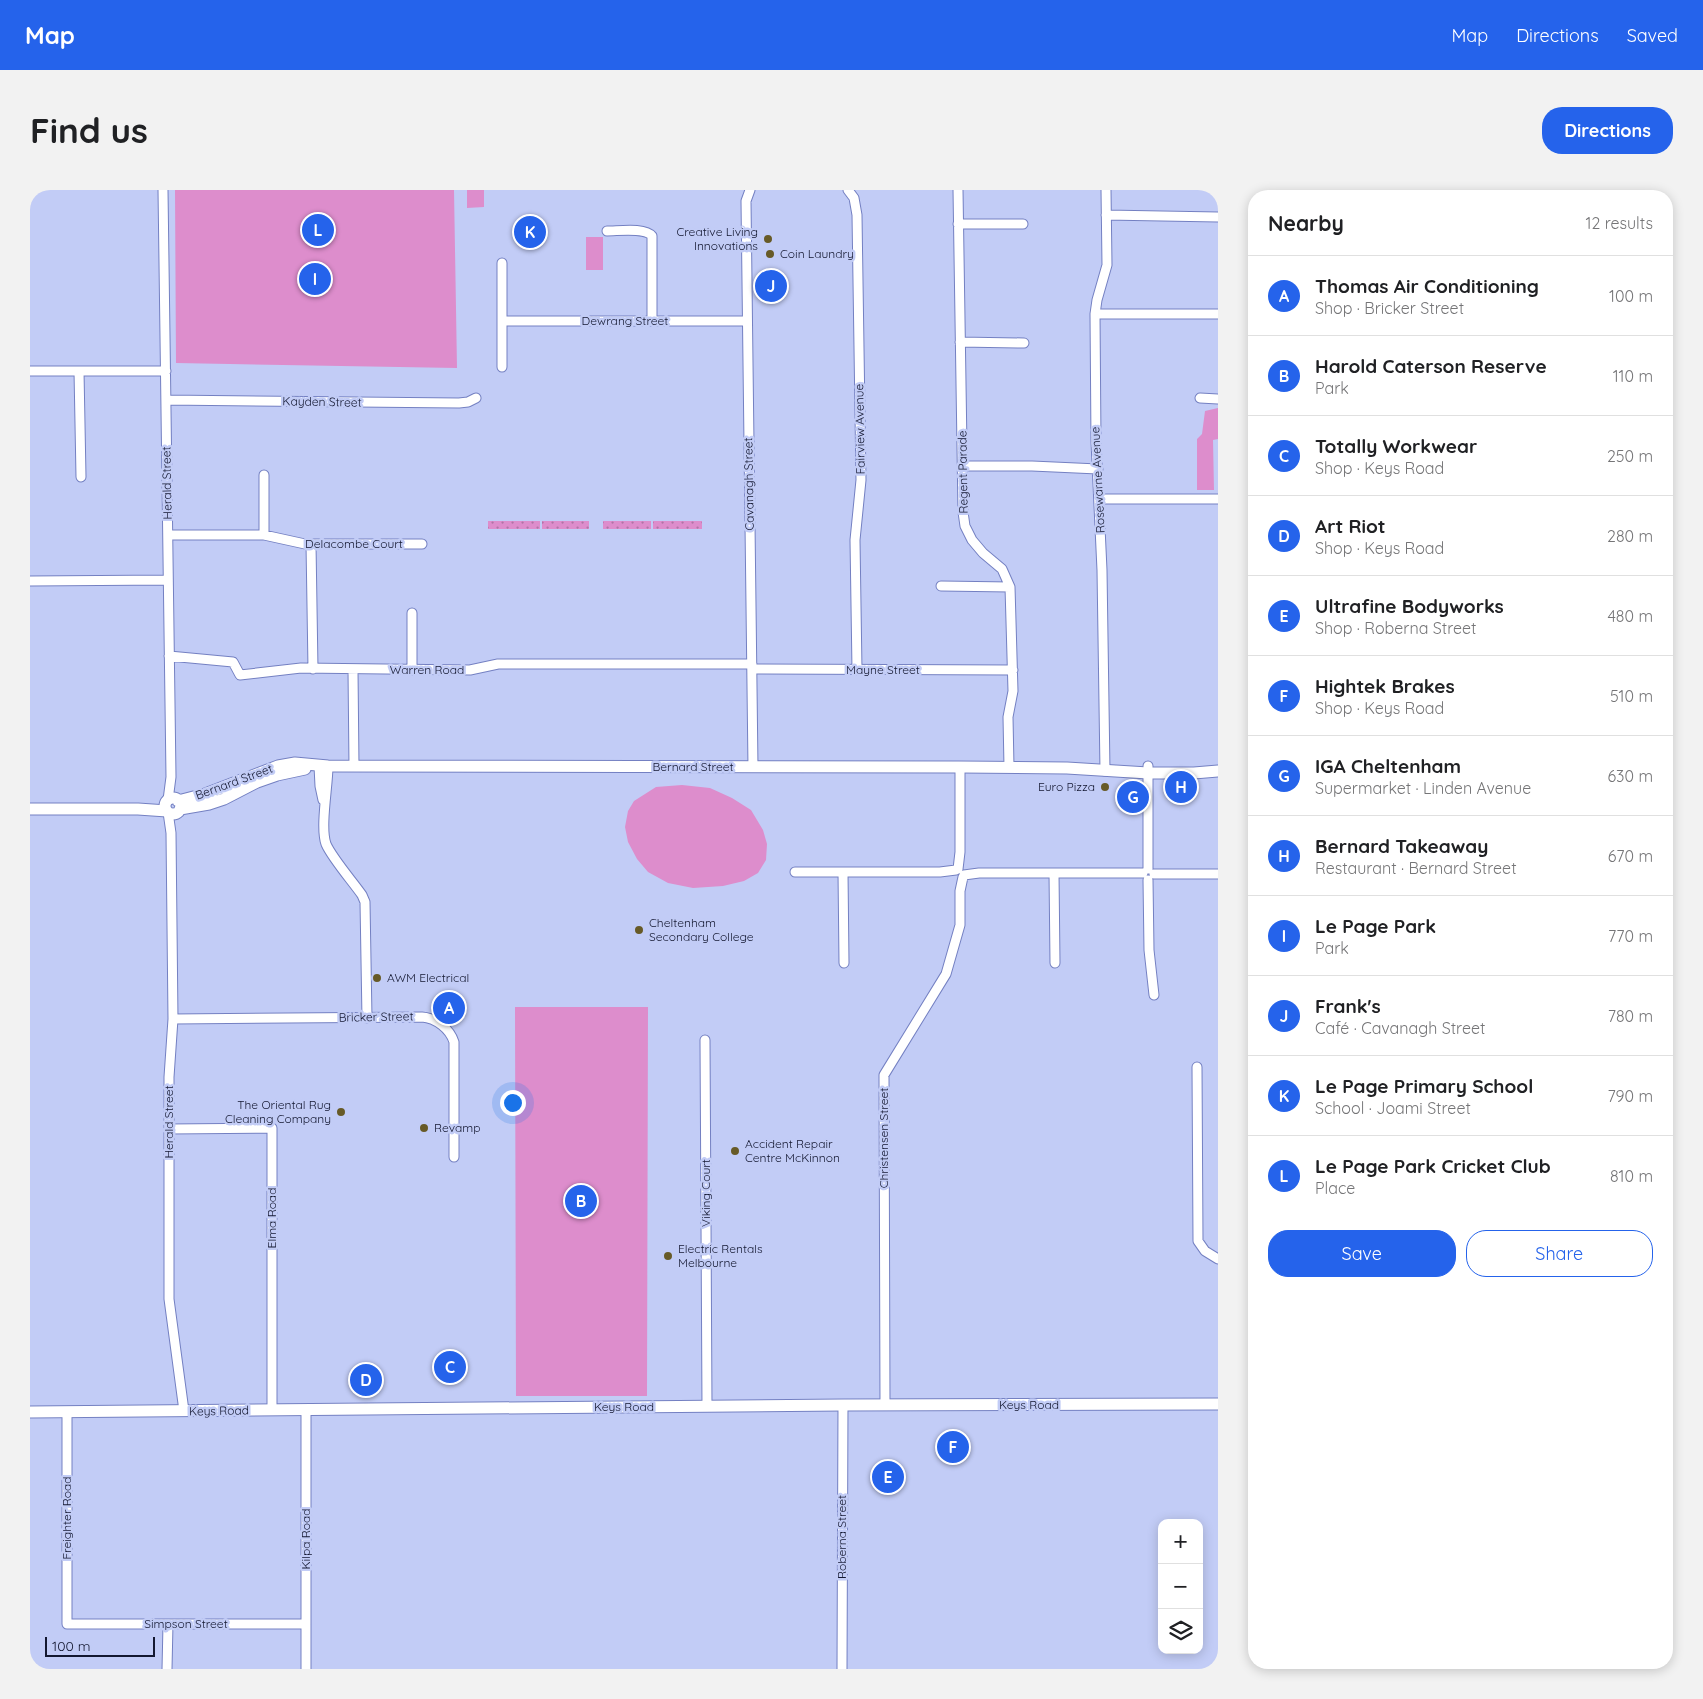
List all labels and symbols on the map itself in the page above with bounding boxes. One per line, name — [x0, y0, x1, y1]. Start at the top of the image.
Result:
pin: L — [302, 211, 334, 249]
pin: K — [514, 213, 546, 251]
place label: Creative Living Innovations — [676, 224, 758, 253]
marker: Creative Living Innovations — [762, 233, 774, 245]
place label: Coin Laundry — [780, 246, 854, 261]
marker: Coin Laundry — [764, 248, 776, 260]
pin: I — [299, 260, 331, 298]
pin: J — [755, 267, 787, 305]
street label: Dewrang Street — [582, 313, 668, 328]
street label: Fairview Avenue — [851, 383, 868, 474]
street label: Kayden Street — [282, 393, 362, 410]
street label: Rosewarne Avenue — [1087, 426, 1108, 534]
street label: Regent Parade — [954, 430, 971, 514]
street label: Cavanagh Street — [740, 437, 757, 531]
street label: Herald Street — [158, 446, 175, 520]
street label: Delacombe Court — [305, 536, 403, 551]
street label: Warren Road — [390, 662, 464, 677]
street label: Mayne Street — [846, 662, 920, 677]
street label: Bernard Street — [652, 759, 734, 774]
street label: Bernard Street — [193, 761, 275, 802]
pin: H — [1165, 768, 1197, 806]
pin: G — [1117, 778, 1149, 816]
place label: Euro Pizza — [1038, 779, 1095, 794]
marker: Euro Pizza — [1099, 781, 1111, 793]
place label: Cheltenham Secondary College — [649, 915, 754, 944]
marker: Cheltenham Secondary College — [633, 924, 645, 936]
place label: AWM Electrical — [387, 970, 469, 985]
marker: AWM Electrical — [371, 972, 383, 984]
pin: A — [433, 989, 465, 1027]
street label: Bricker Street — [338, 1008, 414, 1025]
street label: Herald Street — [161, 1085, 176, 1159]
street label: Christensen Street — [876, 1088, 891, 1188]
your location — [500, 1090, 526, 1116]
place label: The Oriental Rug Cleaning Company — [225, 1097, 331, 1126]
marker: The Oriental Rug Cleaning Company — [335, 1106, 347, 1118]
place label: Revamp — [434, 1120, 481, 1135]
marker: Revamp — [418, 1122, 430, 1134]
place label: Accident Repair Centre McKinnon — [745, 1136, 840, 1165]
marker: Accident Repair Centre McKinnon — [729, 1145, 741, 1157]
street label: Viking Court — [698, 1159, 713, 1227]
pin: B — [565, 1182, 597, 1220]
street label: Elma Road — [264, 1188, 279, 1248]
place label: Electric Rentals Melbourne — [678, 1241, 763, 1270]
marker: Electric Rentals Melbourne — [662, 1250, 674, 1262]
pin: C — [434, 1348, 466, 1386]
pin: D — [350, 1361, 382, 1399]
street label: Keys Road — [999, 1397, 1059, 1412]
street label: Keys Road — [594, 1399, 654, 1414]
street label: Keys Road — [189, 1402, 249, 1419]
pin: F — [937, 1428, 969, 1466]
pin: E — [872, 1458, 904, 1496]
street label: Freighter Road — [59, 1476, 74, 1560]
street label: Roberna Street — [834, 1495, 849, 1579]
street label: Kilpa Road — [298, 1508, 313, 1570]
street label: Simpson Street — [144, 1616, 228, 1631]
scale bar — [45, 1634, 155, 1657]

